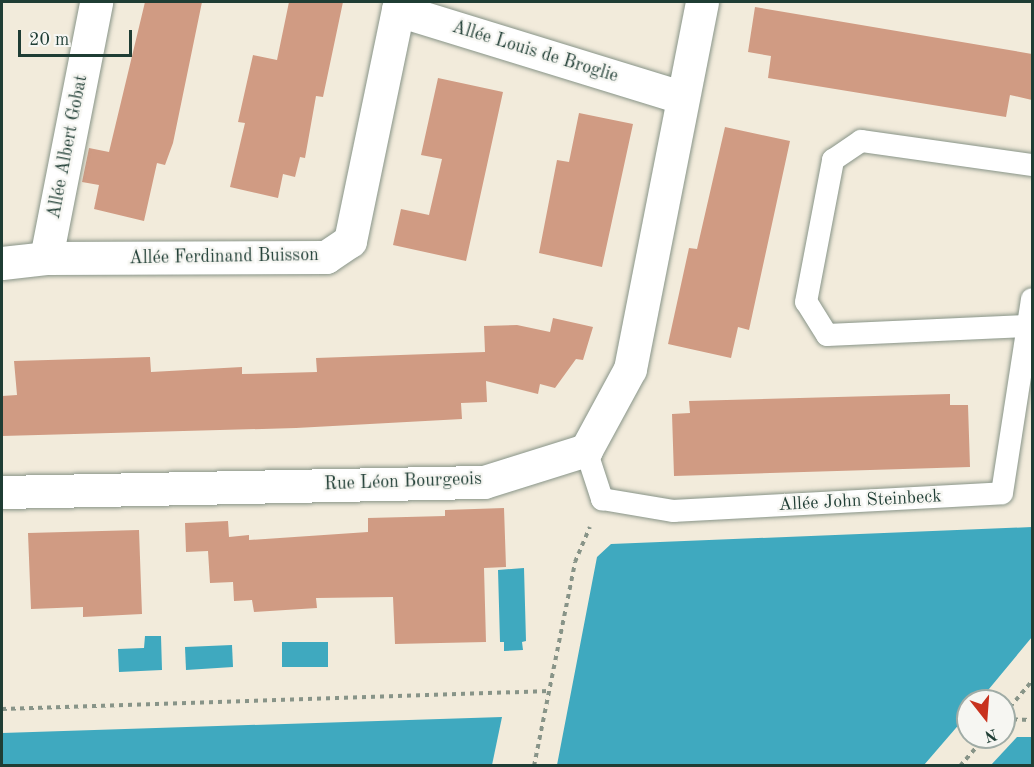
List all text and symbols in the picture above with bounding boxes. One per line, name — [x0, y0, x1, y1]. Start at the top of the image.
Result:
street label: Allée Louis de Broglie — [449, 16, 621, 88]
scale bar — [21, 18, 135, 56]
text: 20 m — [29, 31, 69, 49]
street label: Allée Albert Gobat — [43, 73, 93, 221]
street label: Allée Ferdinand Buisson — [129, 245, 319, 269]
street label: Rue Léon Bourgeois — [324, 468, 482, 496]
street label: Allée John Steinbeck — [778, 486, 942, 516]
north arrow — [956, 689, 1016, 749]
text: N — [982, 725, 999, 744]

